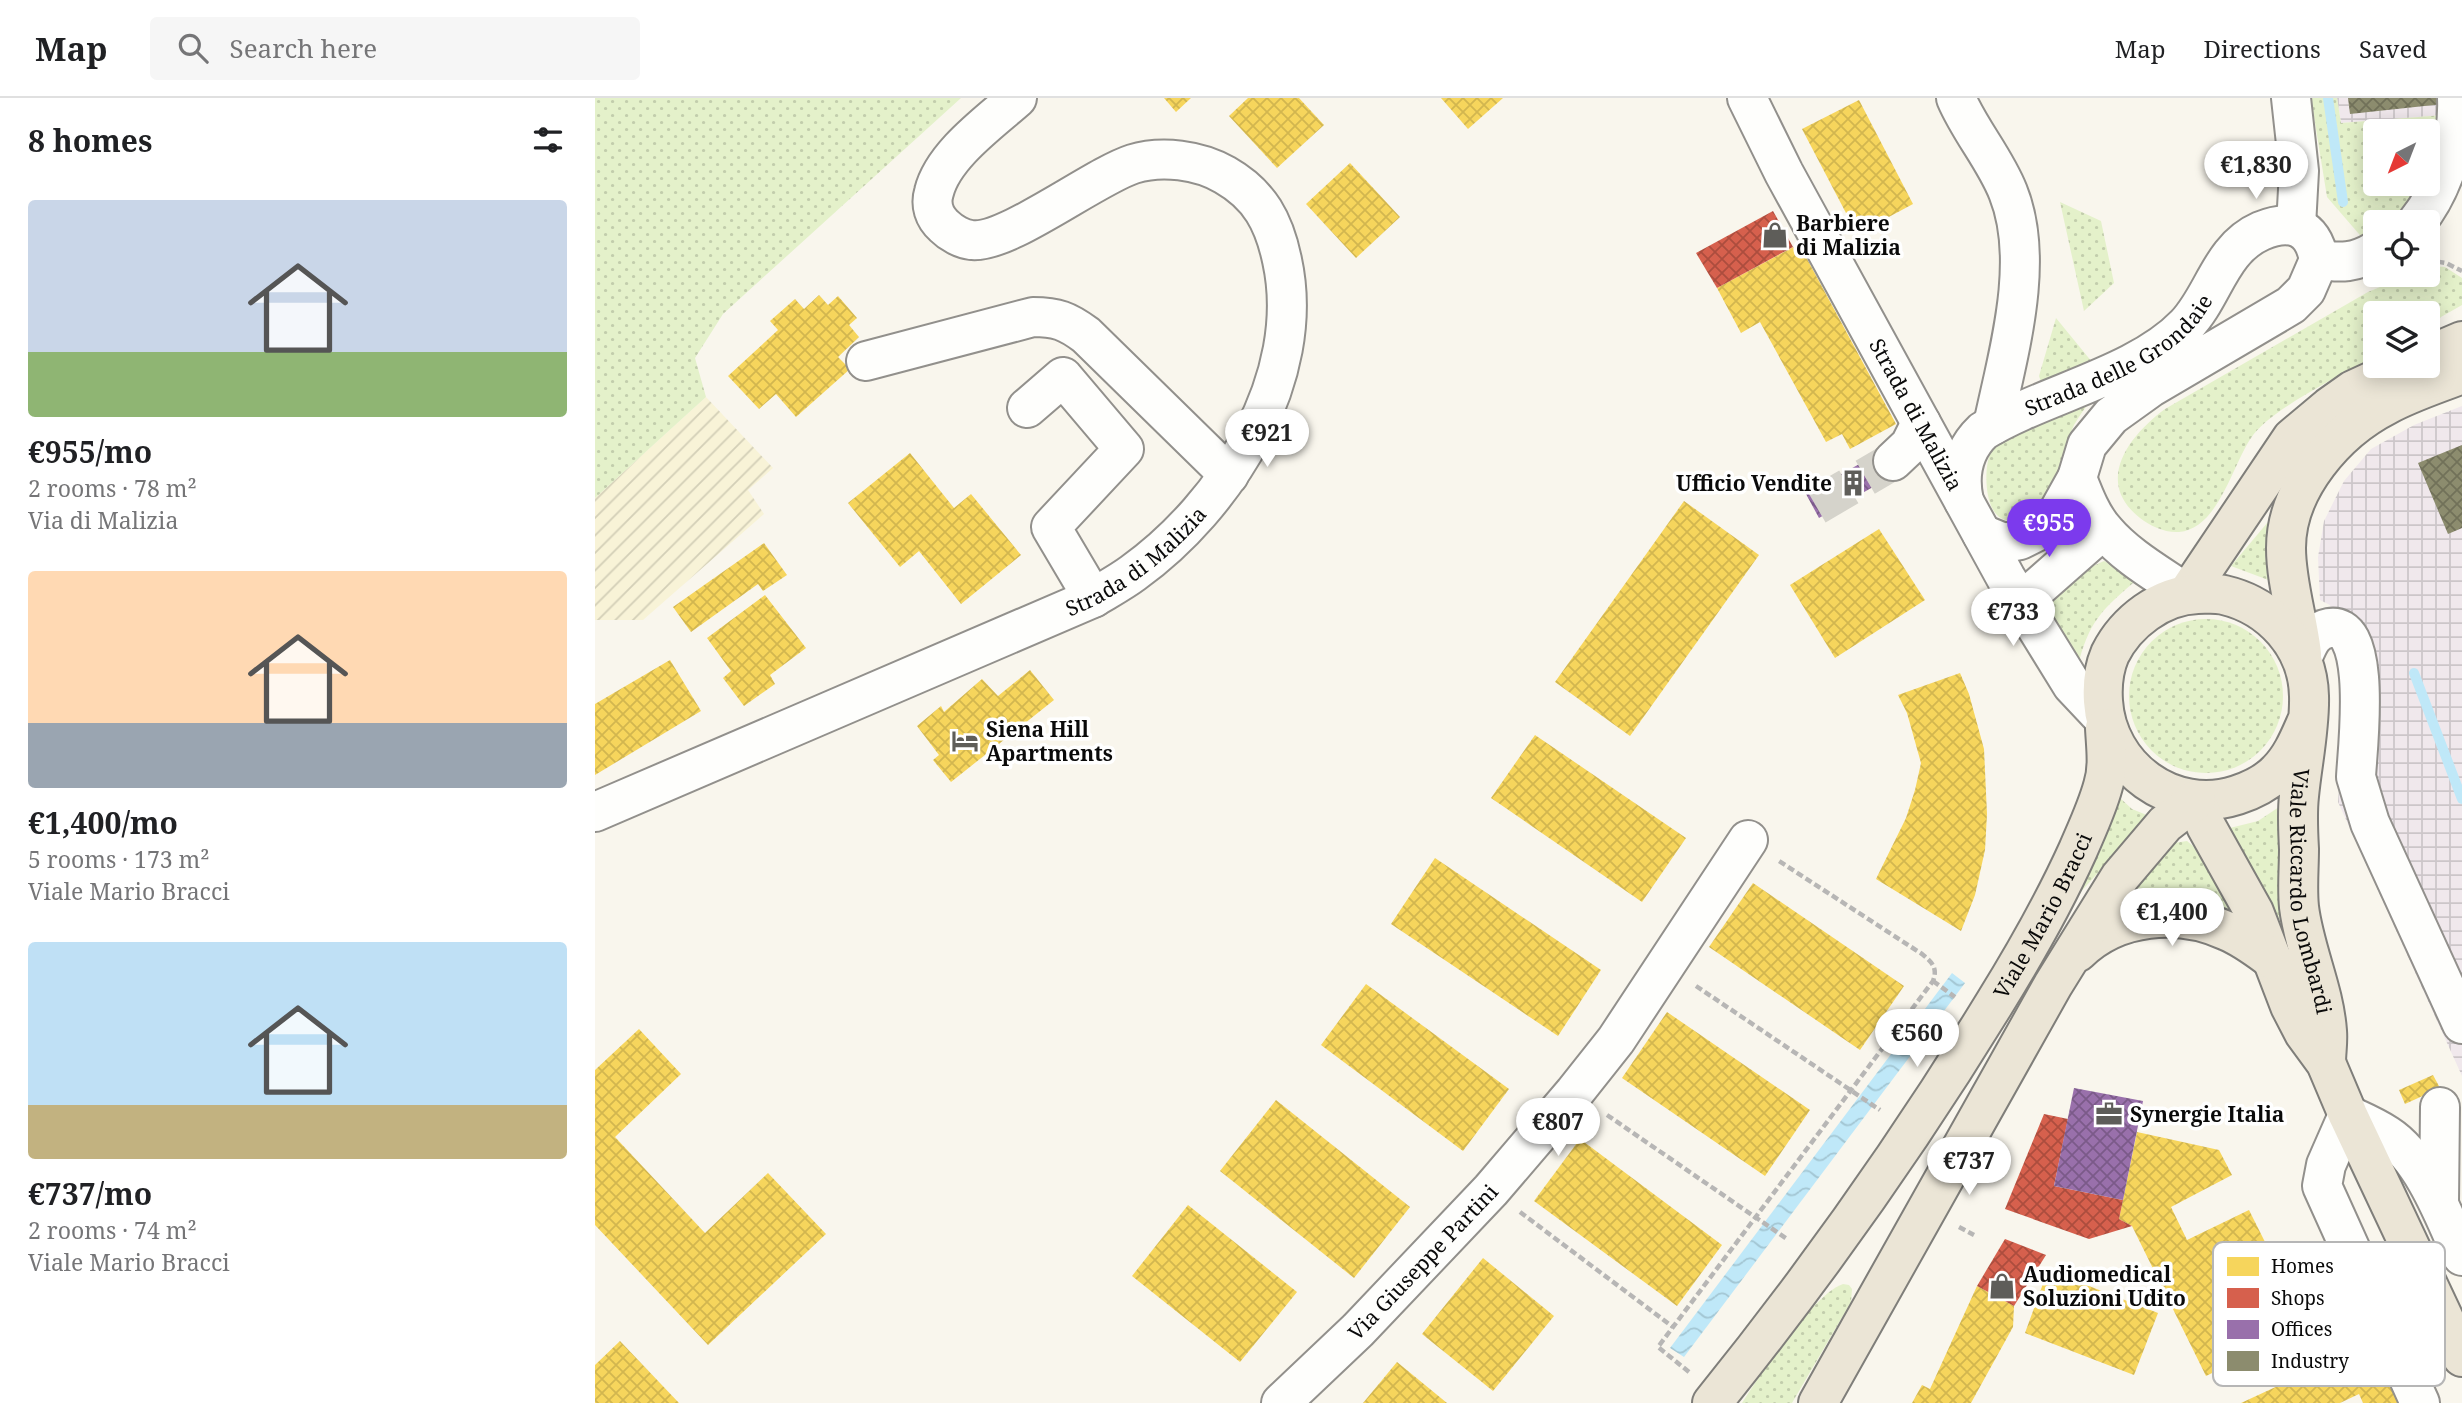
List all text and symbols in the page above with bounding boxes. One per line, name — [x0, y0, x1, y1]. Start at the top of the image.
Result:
search box — [150, 17, 640, 80]
text: Map — [35, 26, 108, 71]
icon: search — [174, 29, 212, 67]
text: Search here — [230, 30, 377, 66]
text: Map — [2115, 32, 2166, 65]
text: Directions — [2204, 32, 2321, 65]
text: Saved — [2359, 32, 2427, 65]
north arrow — [2363, 119, 2439, 196]
map controls — [2363, 119, 2440, 378]
text: 8 homes — [28, 120, 152, 161]
icon: filters — [529, 121, 567, 159]
pin: €1,830 — [2199, 141, 2313, 201]
text: €1,830 — [2220, 148, 2292, 180]
place label: Barbiere di Malizia — [1796, 209, 1901, 261]
button: locate — [2363, 210, 2440, 287]
shop icon: Barbiere di Malizia — [1760, 220, 1790, 250]
icon: home — [235, 245, 361, 371]
street label: Strada delle Grondaie — [2020, 289, 2218, 422]
button: layers — [2363, 301, 2440, 378]
street label: Strada di Malizia — [1863, 333, 1969, 496]
pin: €921 — [1226, 410, 1308, 469]
text: €921 — [1241, 416, 1293, 448]
text: €955/mo — [28, 431, 152, 472]
building icon: Ufficio Vendite — [1838, 468, 1868, 498]
place label: Ufficio Vendite — [1676, 469, 1832, 497]
text: 2 rooms · 78 m² — [28, 472, 197, 504]
street label: Strada di Malizia — [1061, 500, 1212, 622]
pin: €955 — [2008, 500, 2090, 559]
text: Via di Malizia — [28, 504, 178, 536]
text: €955 — [2023, 506, 2075, 538]
pin: €733 — [1972, 588, 2054, 648]
text: €733 — [1987, 595, 2039, 627]
icon: home — [235, 616, 361, 742]
place label: Siena Hill Apartments — [986, 715, 1113, 767]
hotel icon: Siena Hill Apartments — [950, 726, 980, 756]
street label: Viale Riccardo Lombardi — [2284, 766, 2339, 1016]
text: €1,400/mo — [28, 802, 178, 843]
street label: Viale Mario Bracci — [1987, 828, 2098, 1004]
text: 5 rooms · 173 m² — [28, 843, 210, 875]
text: Viale Mario Bracci — [28, 875, 230, 907]
pin: €1,400 — [2115, 888, 2229, 948]
text: €1,400 — [2136, 895, 2208, 927]
icon: home — [235, 987, 361, 1113]
pin: €560 — [1876, 1010, 1958, 1069]
text: €560 — [1891, 1016, 1943, 1048]
pin: €807 — [1517, 1098, 1599, 1158]
office icon: Synergie Italia — [2094, 1099, 2124, 1129]
place label: Synergie Italia — [2130, 1100, 2284, 1128]
text: €807 — [1532, 1105, 1584, 1137]
pin: €737 — [1928, 1138, 2010, 1197]
text: €737 — [1943, 1144, 1995, 1176]
text: €737/mo — [28, 1173, 152, 1214]
street label: Via Giuseppe Partini — [1342, 1178, 1504, 1346]
text: 2 rooms · 74 m² — [28, 1214, 197, 1246]
legend — [2213, 1242, 2445, 1386]
text: Viale Mario Bracci — [28, 1246, 230, 1278]
text: Homes — [2271, 1253, 2334, 1279]
place label: Audiomedical Soluzioni Udito — [2023, 1260, 2186, 1312]
shop icon: Audiomedical Soluzioni Udito — [1987, 1271, 2017, 1301]
text: Shops — [2271, 1285, 2325, 1311]
text: Offices — [2271, 1316, 2332, 1342]
text: Industry — [2271, 1348, 2349, 1374]

